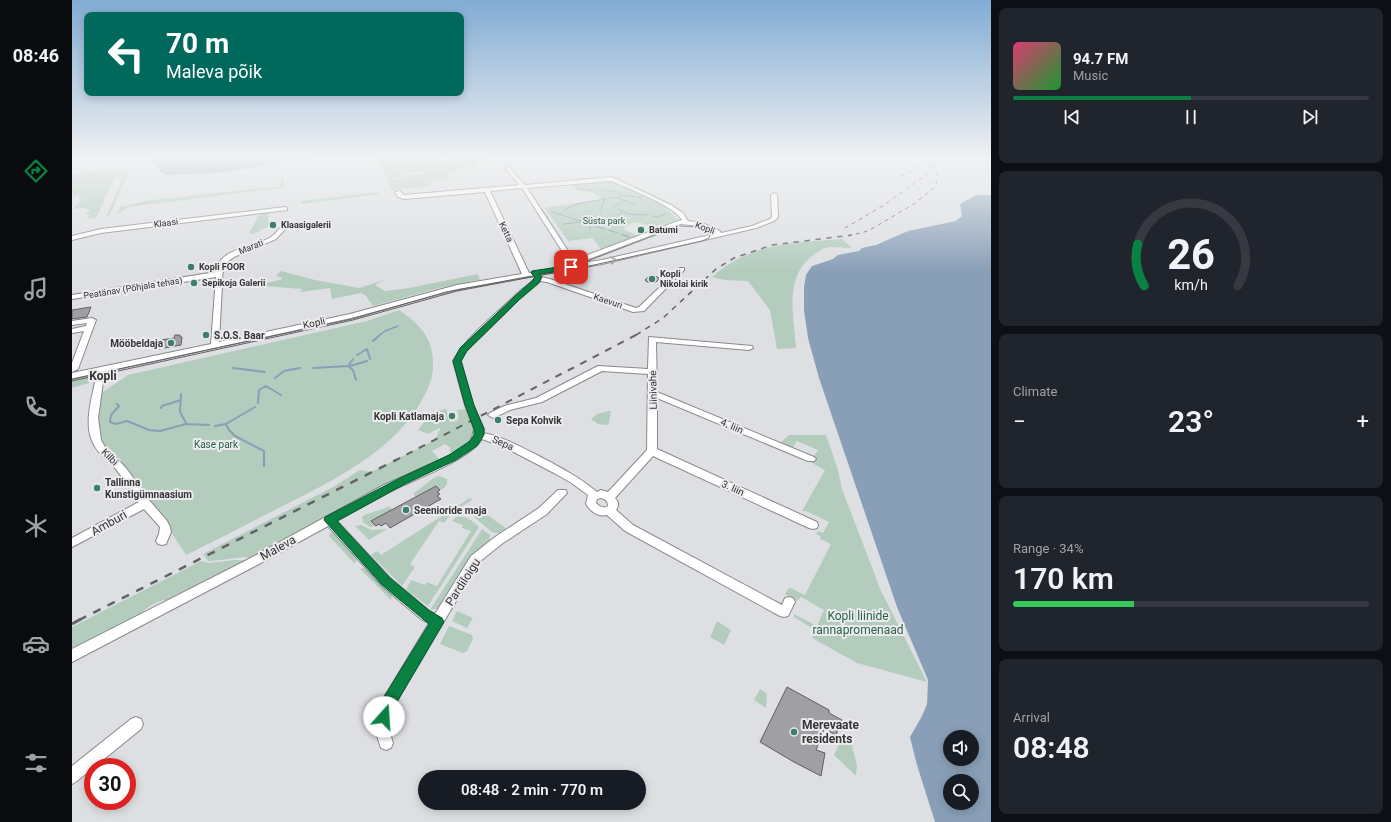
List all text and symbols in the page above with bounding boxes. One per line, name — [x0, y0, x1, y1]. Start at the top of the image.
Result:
text: 70 m — [166, 27, 229, 60]
icon: left — [100, 28, 152, 80]
text: 08:46 — [13, 45, 59, 66]
text: 94.7 FM — [1073, 50, 1128, 68]
text: Maleva põik — [166, 61, 262, 82]
text: Music — [1073, 68, 1108, 83]
icon: previous — [1061, 106, 1083, 128]
icon: pause — [1180, 106, 1202, 128]
icon: next — [1299, 106, 1321, 128]
icon: directions — [22, 157, 50, 185]
park label: Süsta park — [583, 216, 626, 226]
street label: Klaasi — [153, 217, 179, 229]
marker: Klaasigalerii — [268, 220, 278, 230]
place label: Klaasigalerii — [281, 220, 331, 230]
street label: Ketta — [497, 220, 515, 244]
street label: Kopli — [694, 220, 716, 236]
marker: Batumi — [636, 225, 646, 235]
place label: Batumi — [649, 225, 678, 235]
text: 26 — [1167, 230, 1215, 279]
street label: Marati — [237, 238, 265, 256]
pin — [554, 250, 588, 284]
icon: arrive — [560, 256, 582, 278]
one-way arrow — [610, 256, 616, 264]
marker: Kopli FOOR — [186, 262, 196, 272]
place label: Kopli FOOR — [199, 262, 245, 272]
place label: Kopli Nikolai kirik — [660, 269, 708, 289]
marker: Kopli Nikolai kirik — [647, 274, 657, 284]
icon: music — [22, 275, 50, 303]
street label: Peatänav (Põhjala tehas) — [83, 275, 183, 302]
text: km/h — [1174, 277, 1208, 293]
marker: Sepikoja Galerii — [189, 278, 199, 288]
place label: Sepikoja Galerii — [202, 278, 265, 288]
street label: Kaevuri — [592, 291, 624, 311]
street label: Kopli — [302, 315, 326, 331]
marker: S.O.S. Baar — [201, 330, 211, 340]
place label: S.O.S. Baar — [214, 330, 265, 341]
place label: Mööbeldaja — [110, 338, 164, 349]
marker: Mööbeldaja — [166, 338, 176, 348]
district label: Kopli — [89, 369, 117, 383]
street label: Liinivahe — [647, 370, 659, 410]
text: Climate — [1013, 384, 1057, 399]
icon: phone — [22, 393, 50, 421]
text: 23° — [1168, 404, 1214, 439]
text: − — [1013, 409, 1026, 434]
text: + — [1357, 409, 1369, 434]
place label: Kopli Katlamaja — [374, 411, 445, 422]
marker: Kopli Katlamaja — [447, 411, 457, 421]
marker: Sepa Kohvik — [493, 415, 503, 425]
place label: Sepa Kohvik — [506, 415, 562, 426]
street label: 4. liin — [719, 416, 745, 436]
street label: Sepa — [491, 433, 515, 453]
park label: Kase park — [194, 439, 239, 450]
street label: Kilbi — [99, 446, 121, 468]
place label: Tallinna Kunstigümnaasium — [105, 477, 192, 500]
street label: 3. liin — [720, 478, 746, 498]
marker: Tallinna Kunstigümnaasium — [92, 483, 102, 493]
marker: Seenioride maja — [401, 505, 411, 515]
place label: Seenioride maja — [414, 505, 487, 516]
street label: Amburi — [89, 507, 129, 539]
icon: climate — [22, 512, 50, 540]
street label: Maleva — [258, 533, 298, 563]
text: Range · 34% — [1013, 541, 1083, 556]
street label: Pardiloigu — [443, 556, 483, 608]
text: 170 km — [1013, 561, 1114, 596]
park label: Kopli liinide rannapromenaad — [812, 609, 904, 637]
icon: car — [22, 630, 50, 658]
position arrow — [363, 696, 405, 738]
text: Arrival — [1013, 710, 1050, 725]
place label: Merevaate residents — [802, 718, 860, 746]
marker: Merevaate residents — [789, 727, 799, 737]
map controls — [943, 730, 979, 810]
button: sound — [943, 730, 979, 766]
text: 08:48 — [1013, 730, 1090, 765]
icon: filters — [22, 749, 50, 777]
speed limit sign: 30 — [84, 758, 136, 810]
button: search — [943, 774, 979, 810]
text: 08:48 · 2 min · 770 m — [461, 781, 603, 799]

